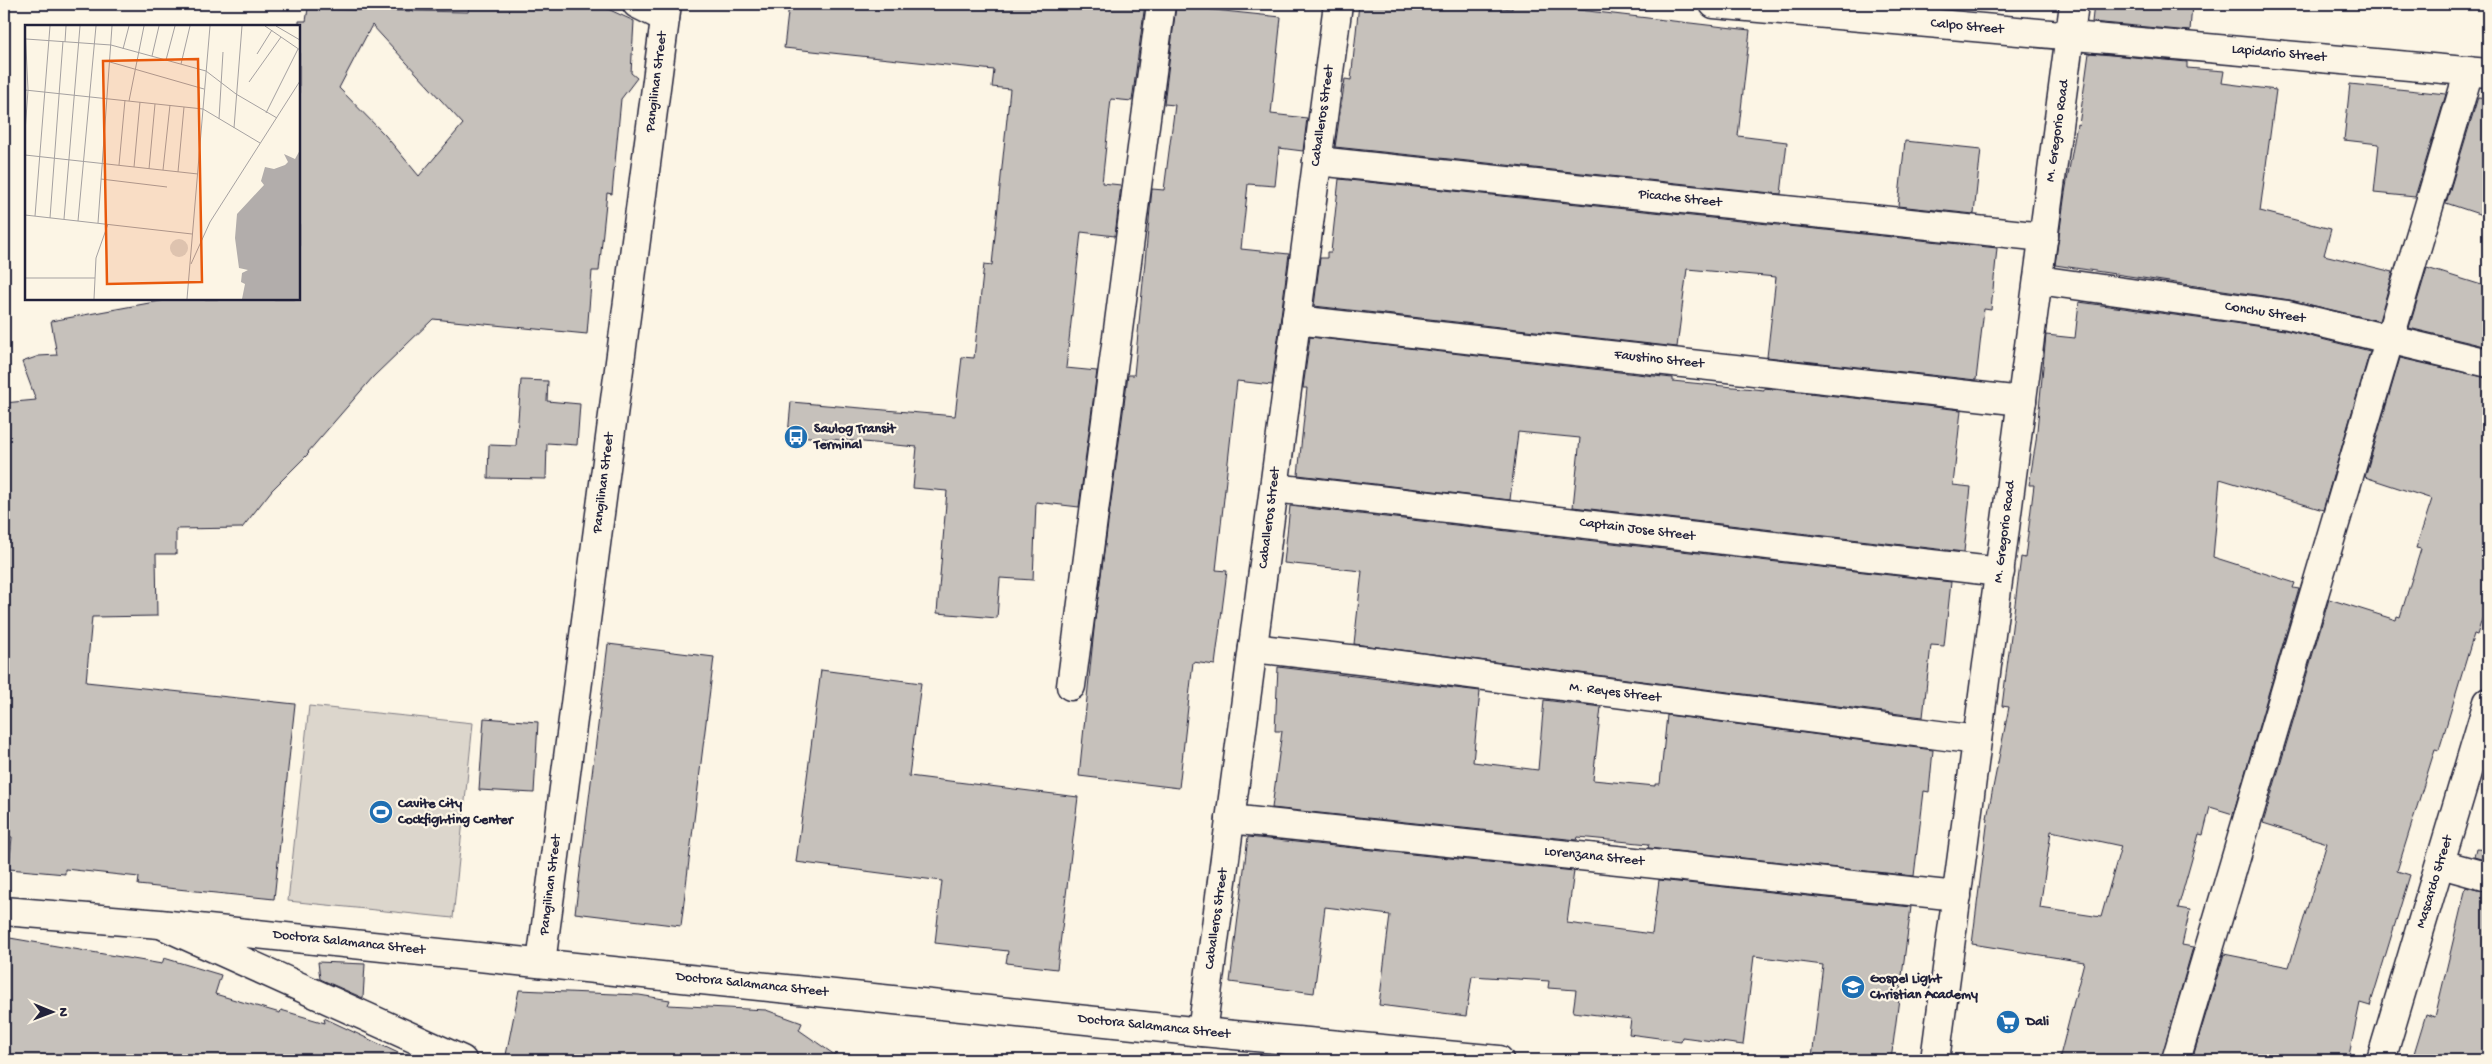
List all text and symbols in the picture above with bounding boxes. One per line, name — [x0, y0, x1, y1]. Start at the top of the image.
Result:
street label: Calpo Street — [1930, 15, 2006, 39]
inset map — [25, 25, 300, 300]
street label: Pangilinan Street — [642, 30, 672, 134]
street label: Lapidario Street — [2231, 41, 2328, 67]
street label: Caballeros Street — [1307, 63, 1339, 168]
street label: M. Gregorio Road — [2042, 77, 2074, 183]
street label: Picache Street — [1637, 186, 1724, 212]
street label: Conchu Street — [2224, 298, 2308, 328]
street label: Faustino Street — [1612, 347, 1706, 373]
place label: Saulog Transit Terminal — [813, 421, 896, 454]
bus stop icon: Saulog Transit Terminal — [783, 424, 809, 450]
street label: Pangilinan Street — [589, 431, 619, 535]
street label: Caballeros Street — [1255, 465, 1285, 570]
street label: M. Gregorio Road — [1990, 478, 2020, 584]
street label: Captain Jose Street — [1578, 514, 1697, 546]
street label: M. Reyes Street — [1568, 679, 1663, 707]
place label: Cavite City Cockfighting Center — [397, 796, 515, 829]
sports icon: Cavite City Cockfighting Center — [368, 799, 394, 825]
street label: Mascardo Street — [2413, 832, 2458, 931]
street label: Pangilinan Street — [536, 833, 566, 937]
street label: Lorenzana Street — [1543, 843, 1646, 871]
street label: Caballeros Street — [1201, 866, 1233, 971]
street label: Doctora Salamanca Street — [271, 926, 427, 960]
street label: Doctora Salamanca Street — [674, 968, 830, 1002]
place label: Gospel Light Christian Academy — [1869, 971, 1978, 1004]
school or university icon: Gospel Light Christian Academy — [1840, 974, 1866, 1000]
north arrow — [28, 986, 78, 1036]
text: N — [54, 1007, 71, 1017]
supermarket icon: Dali — [1995, 1009, 2021, 1035]
street label: Doctora Salamanca Street — [1076, 1010, 1232, 1044]
place label: Dali — [2024, 1014, 2049, 1031]

